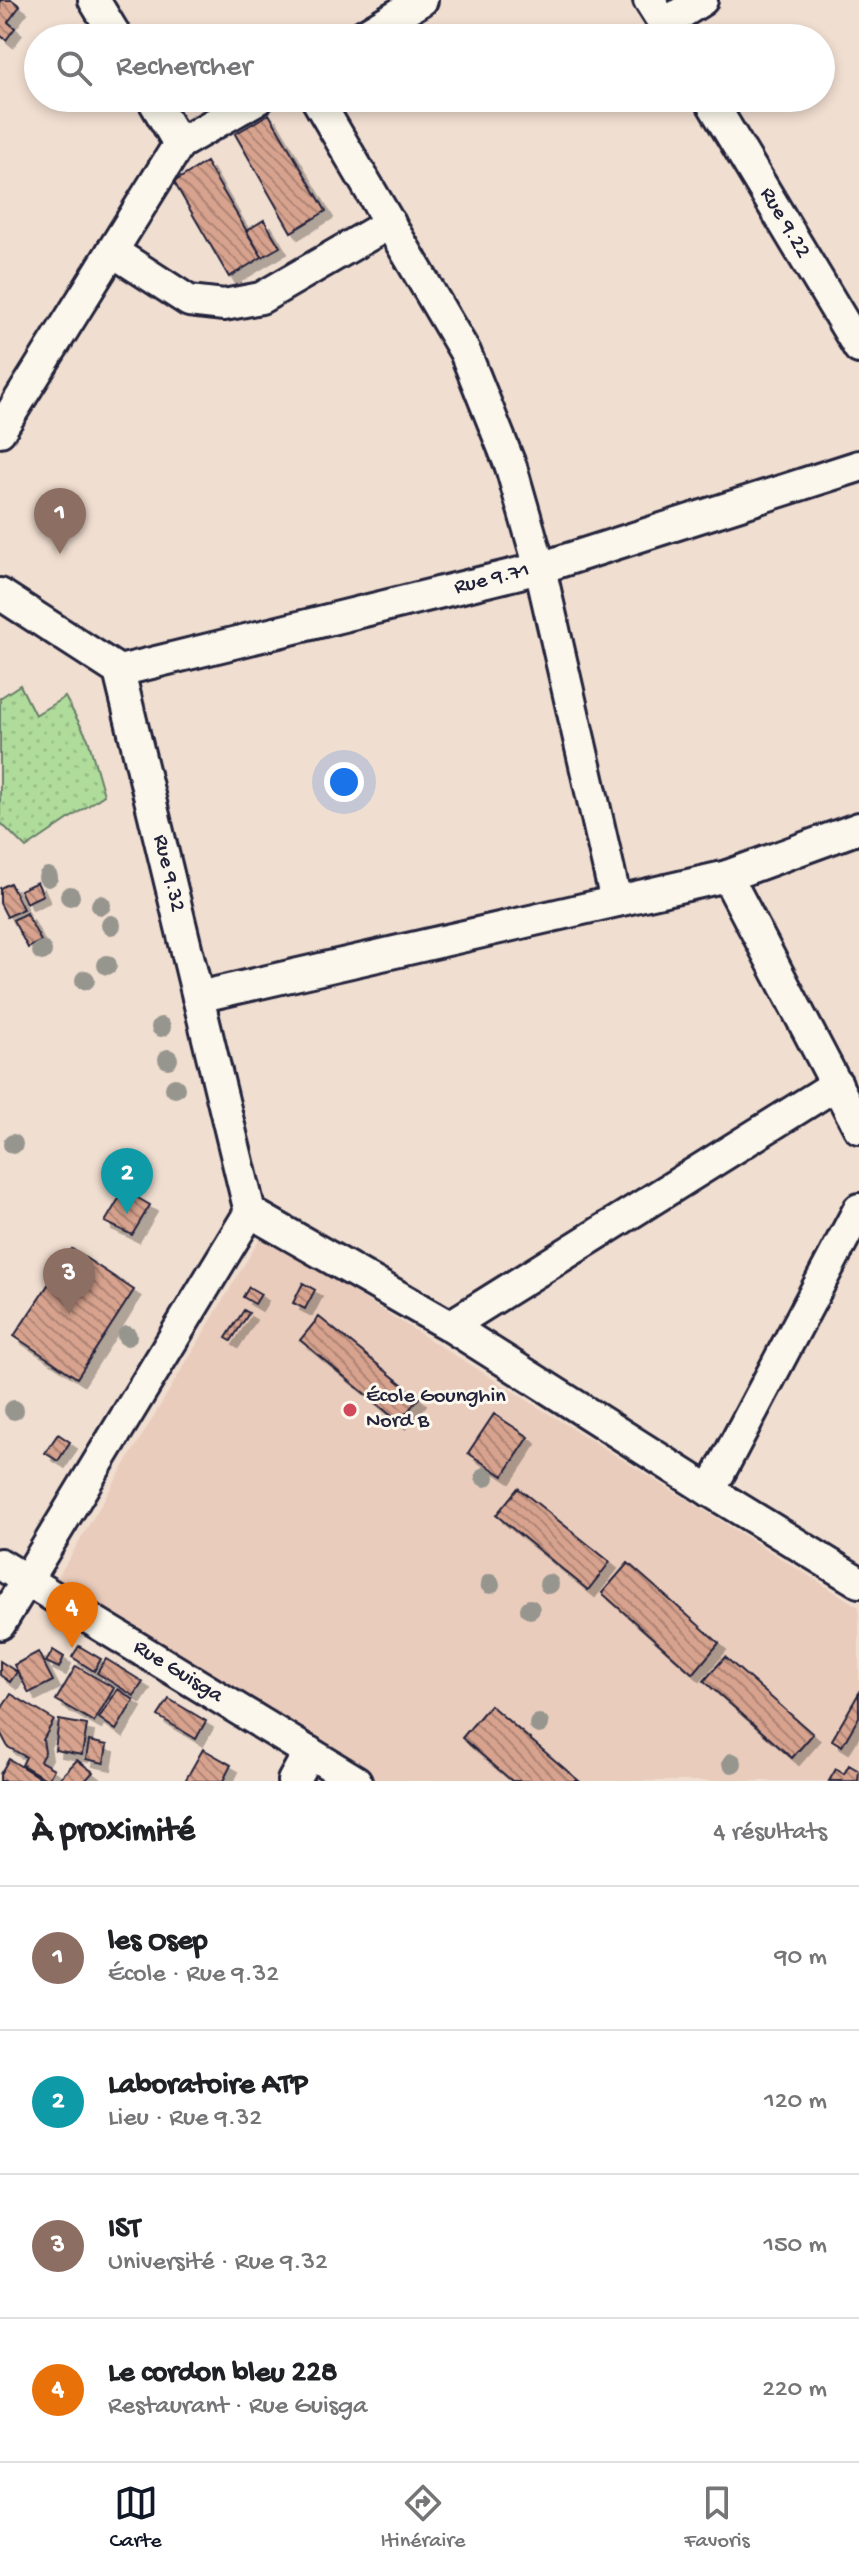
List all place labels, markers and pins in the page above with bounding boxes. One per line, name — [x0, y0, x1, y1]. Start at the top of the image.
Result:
pin: 1 — [34, 488, 86, 554]
pin: 2 — [101, 1148, 153, 1214]
pin: 3 — [43, 1248, 95, 1314]
place label: École Gounghin Nord B — [366, 1384, 506, 1435]
marker: École Gounghin Nord B — [341, 1401, 359, 1419]
pin: 4 — [46, 1582, 98, 1648]

